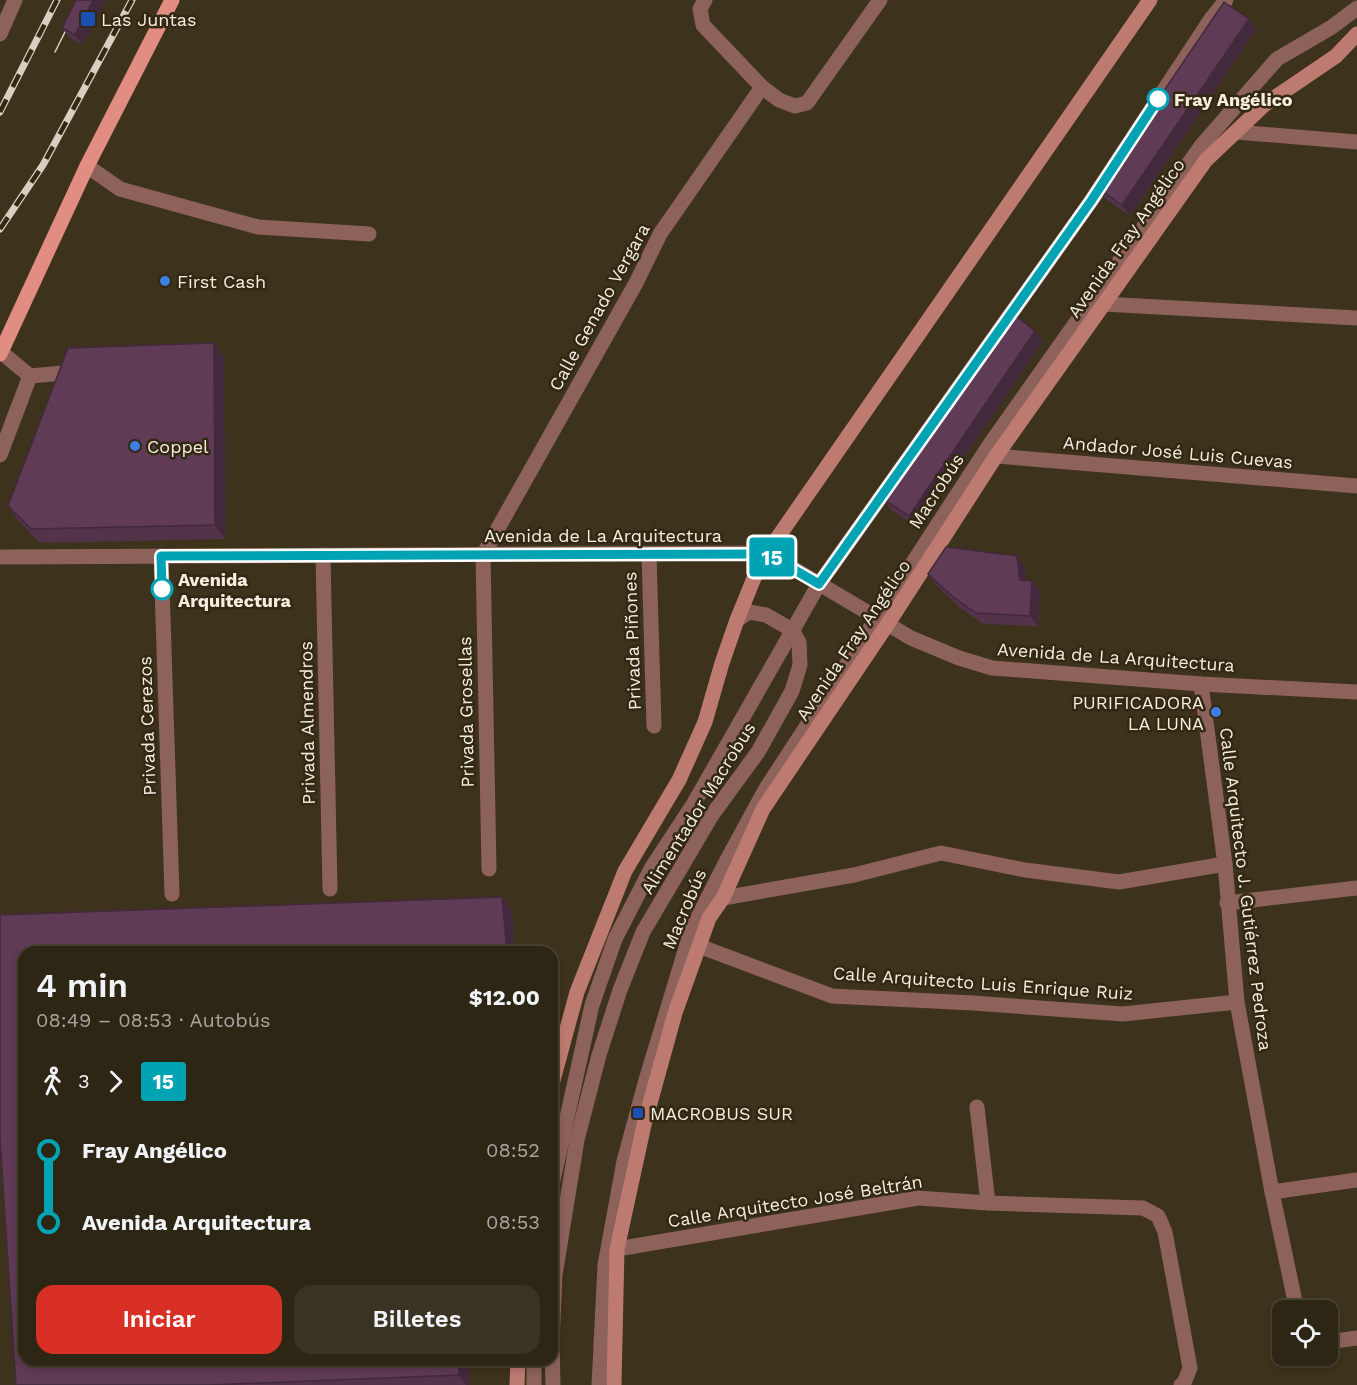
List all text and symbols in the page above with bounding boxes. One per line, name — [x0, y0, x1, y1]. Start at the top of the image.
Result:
place label: Las Juntas — [101, 9, 197, 30]
marker: Las Juntas — [79, 10, 97, 28]
marker: Fray Angélico — [1147, 88, 1169, 110]
place label: Fray Angélico — [1174, 89, 1293, 110]
street label: Avenida Fray Angélico — [1063, 154, 1189, 322]
street label: Calle Genado Vergara — [544, 220, 654, 394]
place label: First Cash — [177, 271, 266, 292]
marker: First Cash — [158, 274, 172, 288]
street label: Andador José Luis Cuevas — [1062, 431, 1294, 473]
place label: Coppel — [147, 436, 209, 457]
marker: Coppel — [128, 439, 142, 453]
street label: Macrobús — [904, 450, 968, 532]
street label: Avenida de La Arquitectura — [484, 525, 722, 546]
line badge: 15 — [745, 538, 799, 576]
text: 15 — [761, 545, 783, 570]
street label: Avenida Fray Angélico — [791, 556, 915, 724]
place label: Avenida Arquitectura — [178, 569, 292, 611]
street label: Privada Piñones — [619, 571, 645, 711]
marker: Avenida Arquitectura — [151, 578, 173, 600]
street label: Privada Grosellas — [454, 636, 478, 788]
street label: Avenida de La Arquitectura — [997, 638, 1235, 676]
street label: Privada Almendros — [295, 641, 319, 805]
street label: Privada Cerezos — [134, 656, 160, 796]
place label: PURIFICADORA LA LUNA — [1072, 692, 1204, 734]
marker: PURIFICADORA LA LUNA — [1209, 705, 1223, 719]
street label: Alimentador Macrobus — [636, 718, 760, 898]
street label: Calle Arquitecto J. Gutiérrez Pedroza — [1216, 726, 1276, 1052]
street label: Macrobús — [658, 866, 710, 952]
street label: Calle Arquitecto Luis Enrique Ruiz — [832, 962, 1134, 1004]
text: 4 min — [36, 966, 128, 1005]
text: $12.00 — [469, 985, 540, 1010]
text: 08:49 – 08:53 · Autobús — [36, 1008, 271, 1032]
icon: walk — [36, 1065, 69, 1098]
icon: forward — [99, 1065, 132, 1098]
text: 3 — [78, 1069, 90, 1093]
text: 15 — [153, 1069, 174, 1094]
place label: MACROBUS SUR — [650, 1103, 793, 1124]
marker: MACROBUS SUR — [631, 1106, 645, 1120]
text: Fray Angélico — [82, 1138, 227, 1163]
text: 08:52 — [486, 1138, 540, 1162]
street label: Calle Arquitecto José Beltrán — [666, 1170, 924, 1232]
text: Avenida Arquitectura — [82, 1210, 311, 1235]
text: 08:53 — [486, 1210, 540, 1234]
button: Iniciar — [36, 1285, 282, 1354]
button: Billetes — [294, 1285, 540, 1354]
map controls — [1272, 1300, 1338, 1366]
button: locate — [1272, 1300, 1338, 1366]

